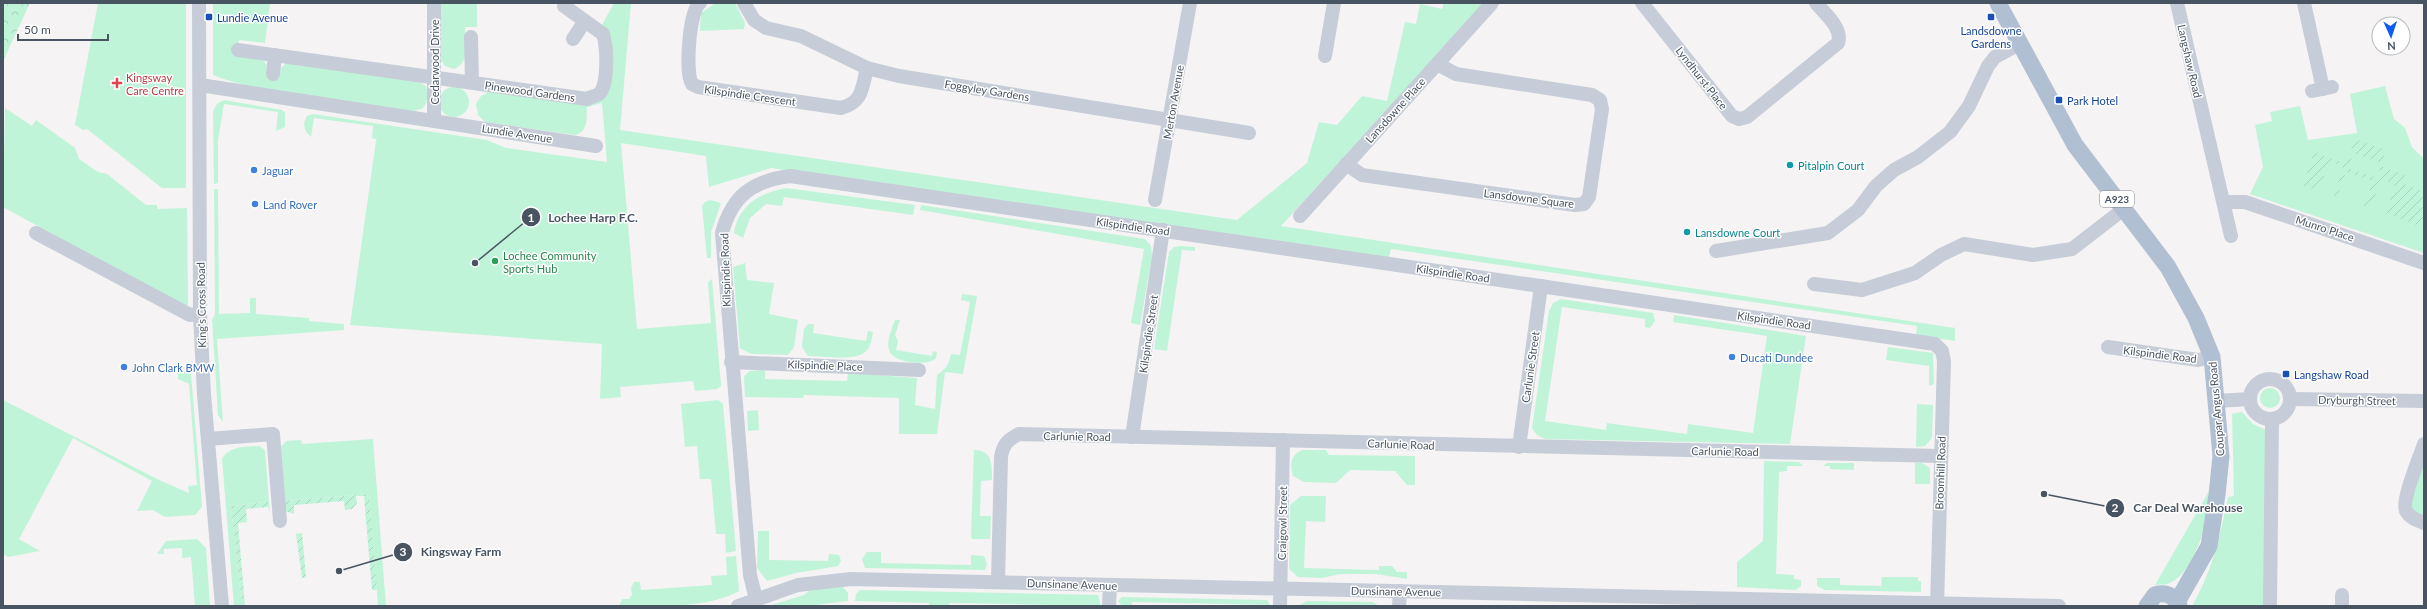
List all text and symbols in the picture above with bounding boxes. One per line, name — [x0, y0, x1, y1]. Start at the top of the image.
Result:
place label: Lundie Avenue — [217, 11, 288, 24]
marker: Lundie Avenue — [204, 12, 214, 22]
marker: Landsdowne Gardens — [1986, 12, 1996, 22]
scale bar — [18, 16, 108, 42]
north arrow — [2371, 16, 2411, 56]
street label: Cedarwood Drive — [428, 19, 441, 104]
text: 50 m — [24, 22, 51, 37]
street label: Langshaw Road — [2175, 23, 2205, 99]
place label: Landsdowne Gardens — [1960, 24, 2022, 50]
text: N — [2387, 40, 2396, 53]
street label: Lyndhurst Place — [1673, 44, 1731, 112]
street label: Merton Avenue — [1160, 64, 1186, 140]
place label: Kingsway Care Centre — [126, 71, 184, 97]
street label: Lansdowne Place — [1362, 75, 1428, 145]
marker: Kingsway Care Centre — [111, 77, 123, 89]
street label: Foggyley Gardens — [944, 77, 1031, 103]
street label: Pinewood Gardens — [484, 78, 576, 104]
street label: Kilspindie Crescent — [703, 82, 797, 108]
place label: Park Hotel — [2067, 94, 2118, 107]
marker: Park Hotel — [2054, 95, 2064, 105]
street label: Lundie Avenue — [481, 121, 553, 145]
place label: Pitalpin Court — [1798, 159, 1865, 172]
marker: Pitalpin Court — [1785, 160, 1795, 170]
place label: Jaguar — [262, 164, 293, 177]
marker: Jaguar — [249, 165, 259, 175]
street label: Lansdowne Square — [1483, 186, 1575, 210]
road number: A923 — [2100, 191, 2134, 207]
place label: Land Rover — [263, 198, 317, 211]
marker: Land Rover — [250, 199, 260, 209]
callout: Lochee Harp F.C. — [521, 205, 646, 229]
text: 1 — [528, 210, 535, 225]
text: Lochee Harp F.C. — [548, 210, 638, 225]
street label: Munro Place — [2294, 212, 2356, 244]
street label: Kilspindie Road — [1095, 214, 1171, 238]
place label: Lansdowne Court — [1695, 226, 1780, 239]
marker: Lansdowne Court — [1682, 227, 1692, 237]
street label: Kilspindie Road — [717, 233, 733, 307]
place label: Lochee Community Sports Hub — [503, 249, 597, 275]
marker: Lochee Community Sports Hub — [490, 256, 500, 266]
street label: Kilspindie Road — [1415, 261, 1491, 285]
street label: King's Cross Road — [194, 262, 208, 348]
street label: Kilspindie Street — [1136, 294, 1160, 374]
street label: Kilspindie Road — [1736, 308, 1812, 332]
street label: Carlunie Street — [1519, 330, 1541, 404]
street label: Kilspindie Road — [2122, 343, 2198, 365]
place label: Ducati Dundee — [1740, 351, 1813, 364]
marker: Ducati Dundee — [1727, 352, 1737, 362]
street label: Kilspindie Place — [787, 357, 863, 373]
place label: John Clark BMW — [132, 361, 215, 374]
street label: Coupar Angus Road — [2205, 361, 2227, 457]
marker: John Clark BMW — [119, 362, 129, 372]
place label: Langshaw Road — [2294, 368, 2369, 381]
marker: Langshaw Road — [2281, 369, 2291, 379]
street label: Dryburgh Street — [2318, 393, 2396, 407]
street label: Carlunie Road — [1043, 429, 1111, 443]
street label: Carlunie Road — [1367, 436, 1435, 452]
street label: Broomhill Road — [1932, 436, 1948, 510]
street label: Carlunie Road — [1691, 444, 1759, 458]
street label: Craigowl Street — [1275, 486, 1289, 560]
callout: Car Deal Warehouse — [2105, 496, 2251, 520]
text: 2 — [2112, 500, 2119, 515]
text: Car Deal Warehouse — [2133, 500, 2243, 515]
callout: Kingsway Farm — [393, 540, 510, 564]
text: 3 — [400, 544, 407, 559]
text: Kingsway Farm — [421, 544, 501, 559]
street label: Dunsinane Avenue — [1027, 576, 1118, 592]
street label: Dunsinane Avenue — [1351, 584, 1441, 598]

